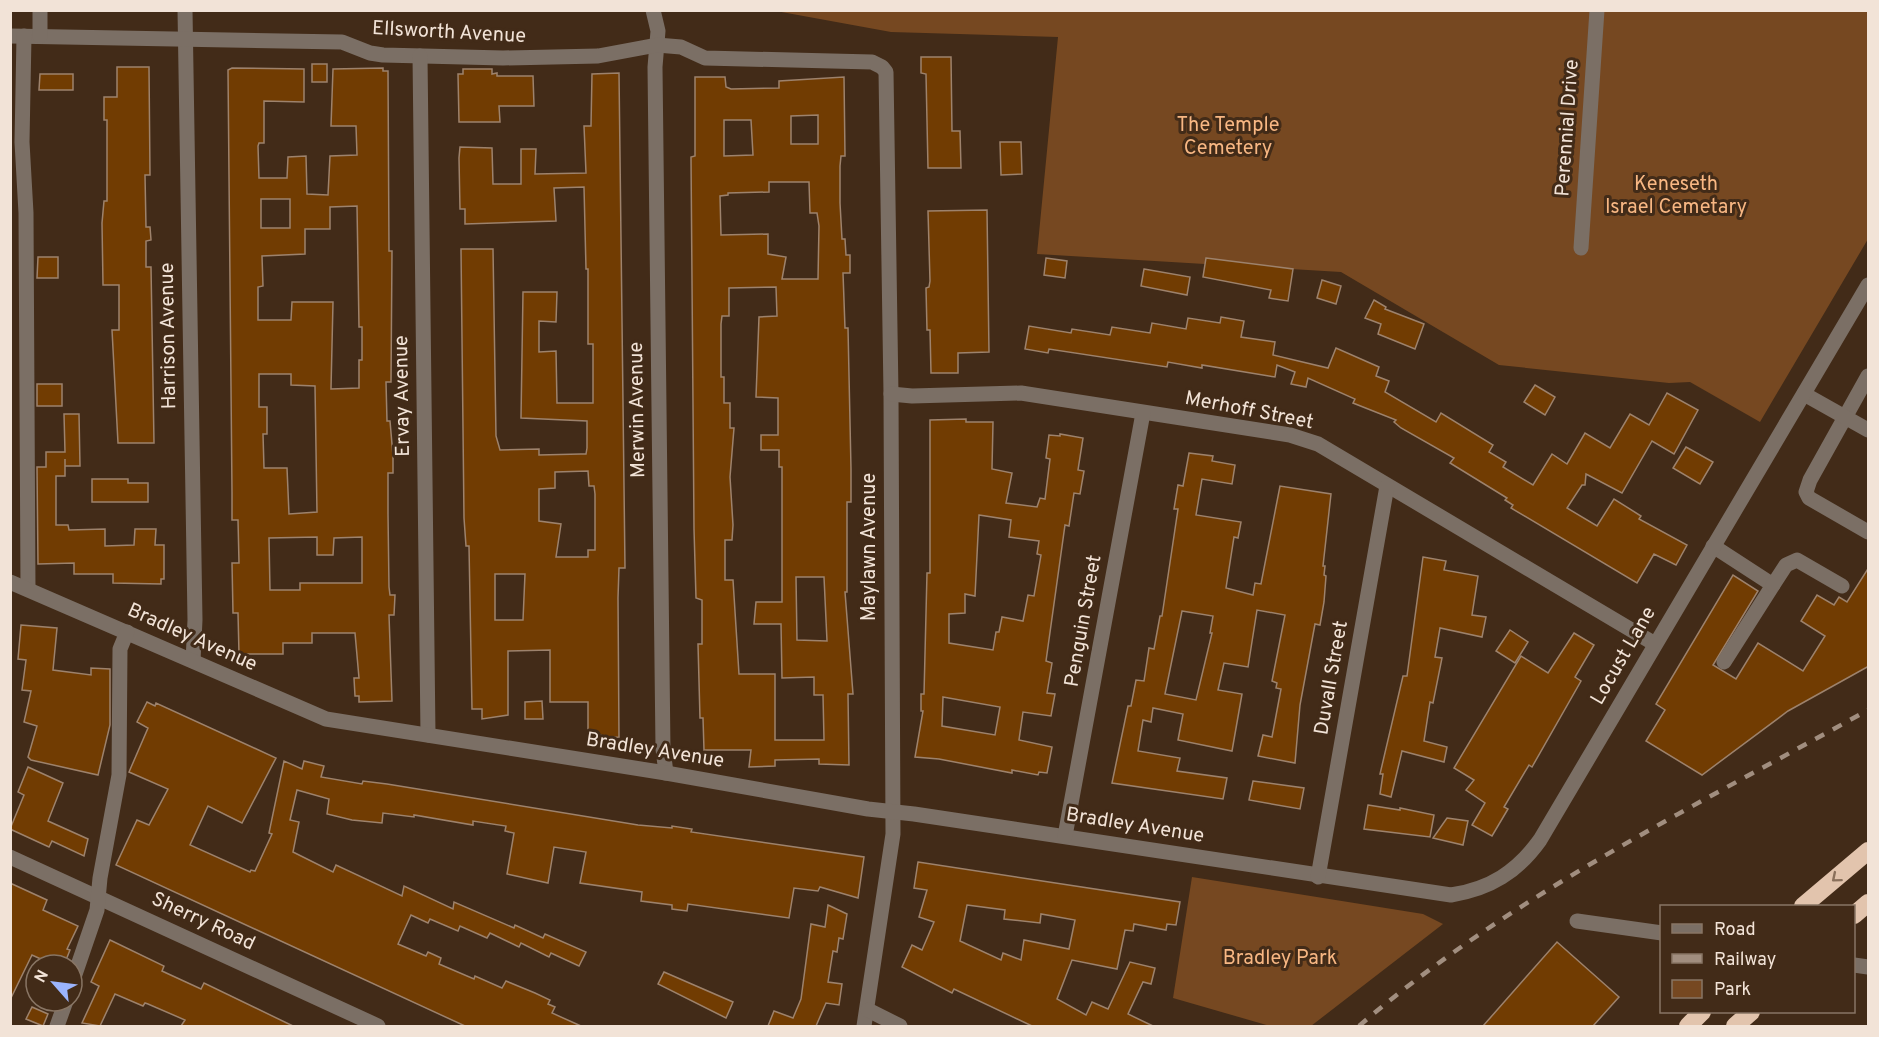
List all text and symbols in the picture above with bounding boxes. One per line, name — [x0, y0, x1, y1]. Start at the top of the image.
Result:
street label: Ellsworth Avenue — [371, 16, 527, 50]
street label: Perennial Drive — [1550, 58, 1586, 198]
park label: The Temple Cemetery — [1176, 113, 1280, 162]
park label: Keneseth Israel Cemetary — [1605, 172, 1747, 221]
street label: Harrison Avenue — [155, 262, 183, 410]
street label: Ervay Avenue — [389, 335, 417, 457]
street label: Merwin Avenue — [624, 342, 652, 478]
street label: Merhoff Street — [1182, 386, 1316, 436]
street label: Maylawn Avenue — [857, 473, 883, 621]
street label: Penguin Street — [1060, 553, 1108, 689]
street label: Bradley Avenue — [123, 598, 261, 678]
street label: Locust Lane — [1585, 602, 1663, 710]
street label: Duvall Street — [1309, 619, 1355, 737]
street label: Bradley Avenue — [584, 727, 726, 775]
street label: Bradley Avenue — [1064, 802, 1206, 850]
one-way arrow — [1832, 871, 1843, 882]
street label: Sherry Road — [147, 887, 259, 957]
legend — [1660, 905, 1855, 1013]
text: Road — [1714, 919, 1756, 942]
park label: Bradley Park — [1223, 946, 1337, 972]
text: Railway — [1714, 949, 1776, 972]
north arrow — [24, 953, 84, 1013]
text: N — [31, 967, 54, 987]
text: Park — [1714, 979, 1751, 1002]

